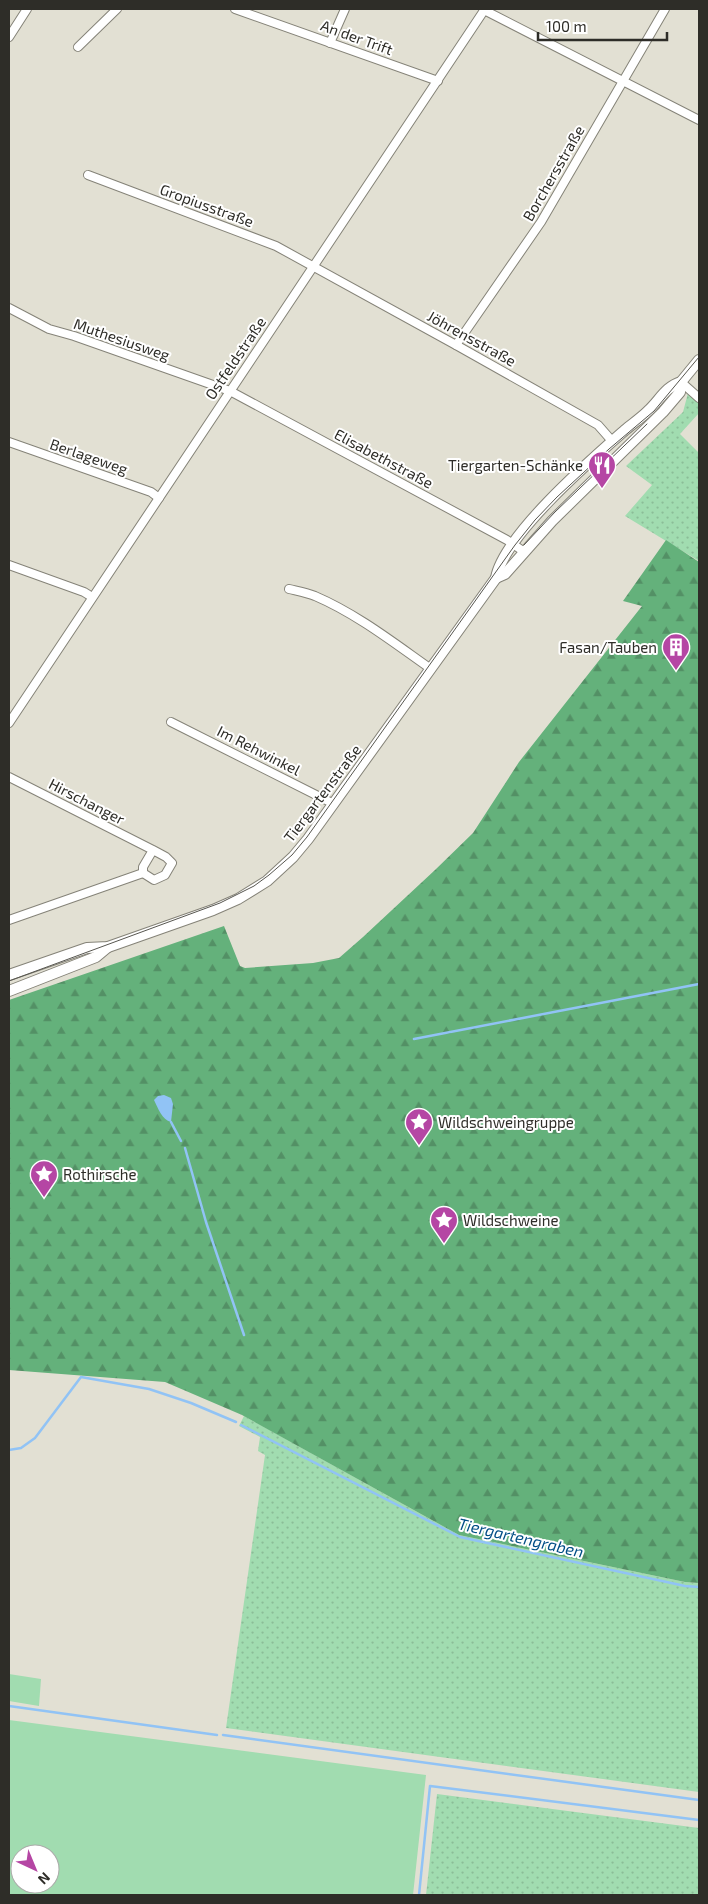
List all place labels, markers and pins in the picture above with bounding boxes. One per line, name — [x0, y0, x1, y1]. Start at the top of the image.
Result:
restaurant icon: Tiergarten-Schänke — [587, 450, 617, 489]
place label: Tiergarten-Schänke — [448, 456, 583, 474]
building icon: Fasan/Tauben — [661, 632, 691, 671]
place label: Fasan/Tauben — [559, 638, 657, 656]
place icon: Wildschweingruppe — [404, 1107, 434, 1146]
place label: Wildschweingruppe — [438, 1113, 574, 1131]
place icon: Rothirsche — [29, 1159, 59, 1198]
place label: Rothirsche — [63, 1165, 137, 1183]
place icon: Wildschweine — [429, 1205, 459, 1244]
place label: Wildschweine — [463, 1211, 559, 1229]

